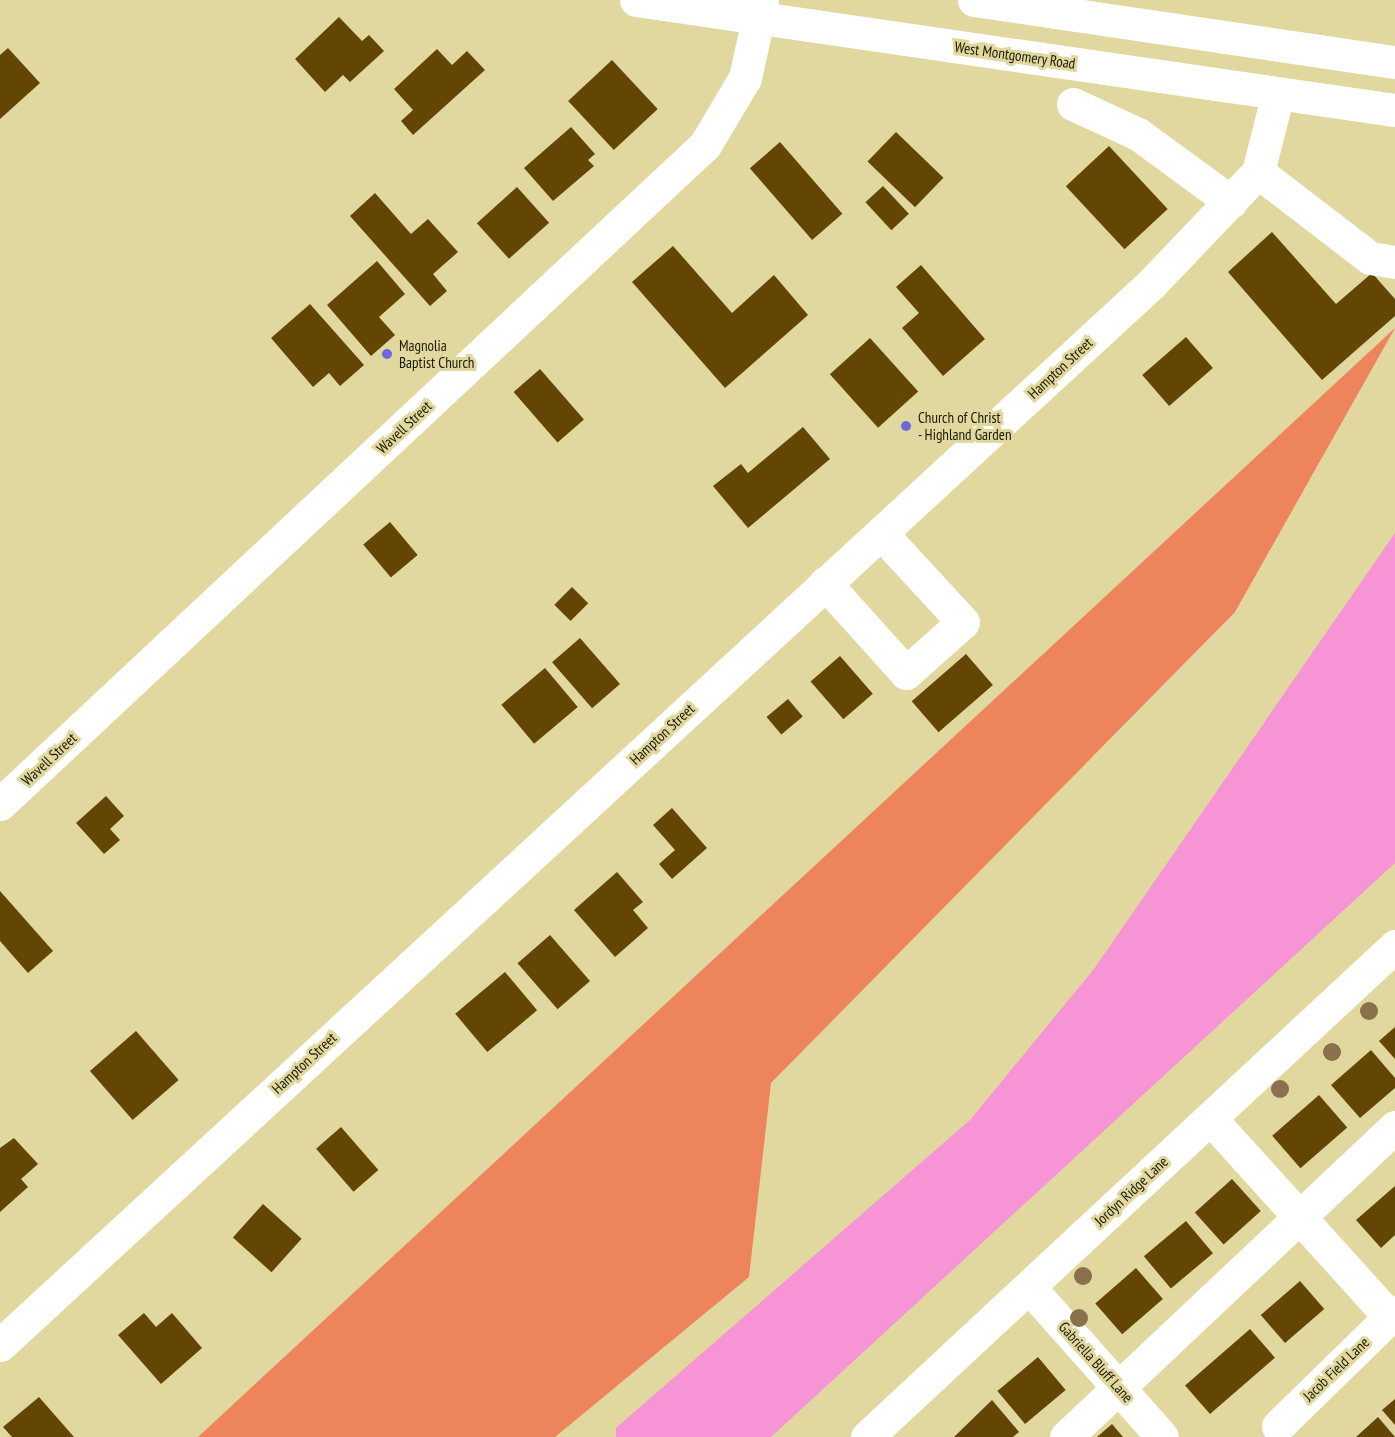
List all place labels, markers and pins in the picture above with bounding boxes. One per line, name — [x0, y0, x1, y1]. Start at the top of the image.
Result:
place label: Magnolia Baptist Church — [399, 336, 474, 371]
marker: Magnolia Baptist Church — [380, 347, 394, 361]
place label: Church of Christ - Highland Garden — [918, 408, 1012, 443]
marker: Church of Christ - Highland Garden — [899, 419, 913, 433]

